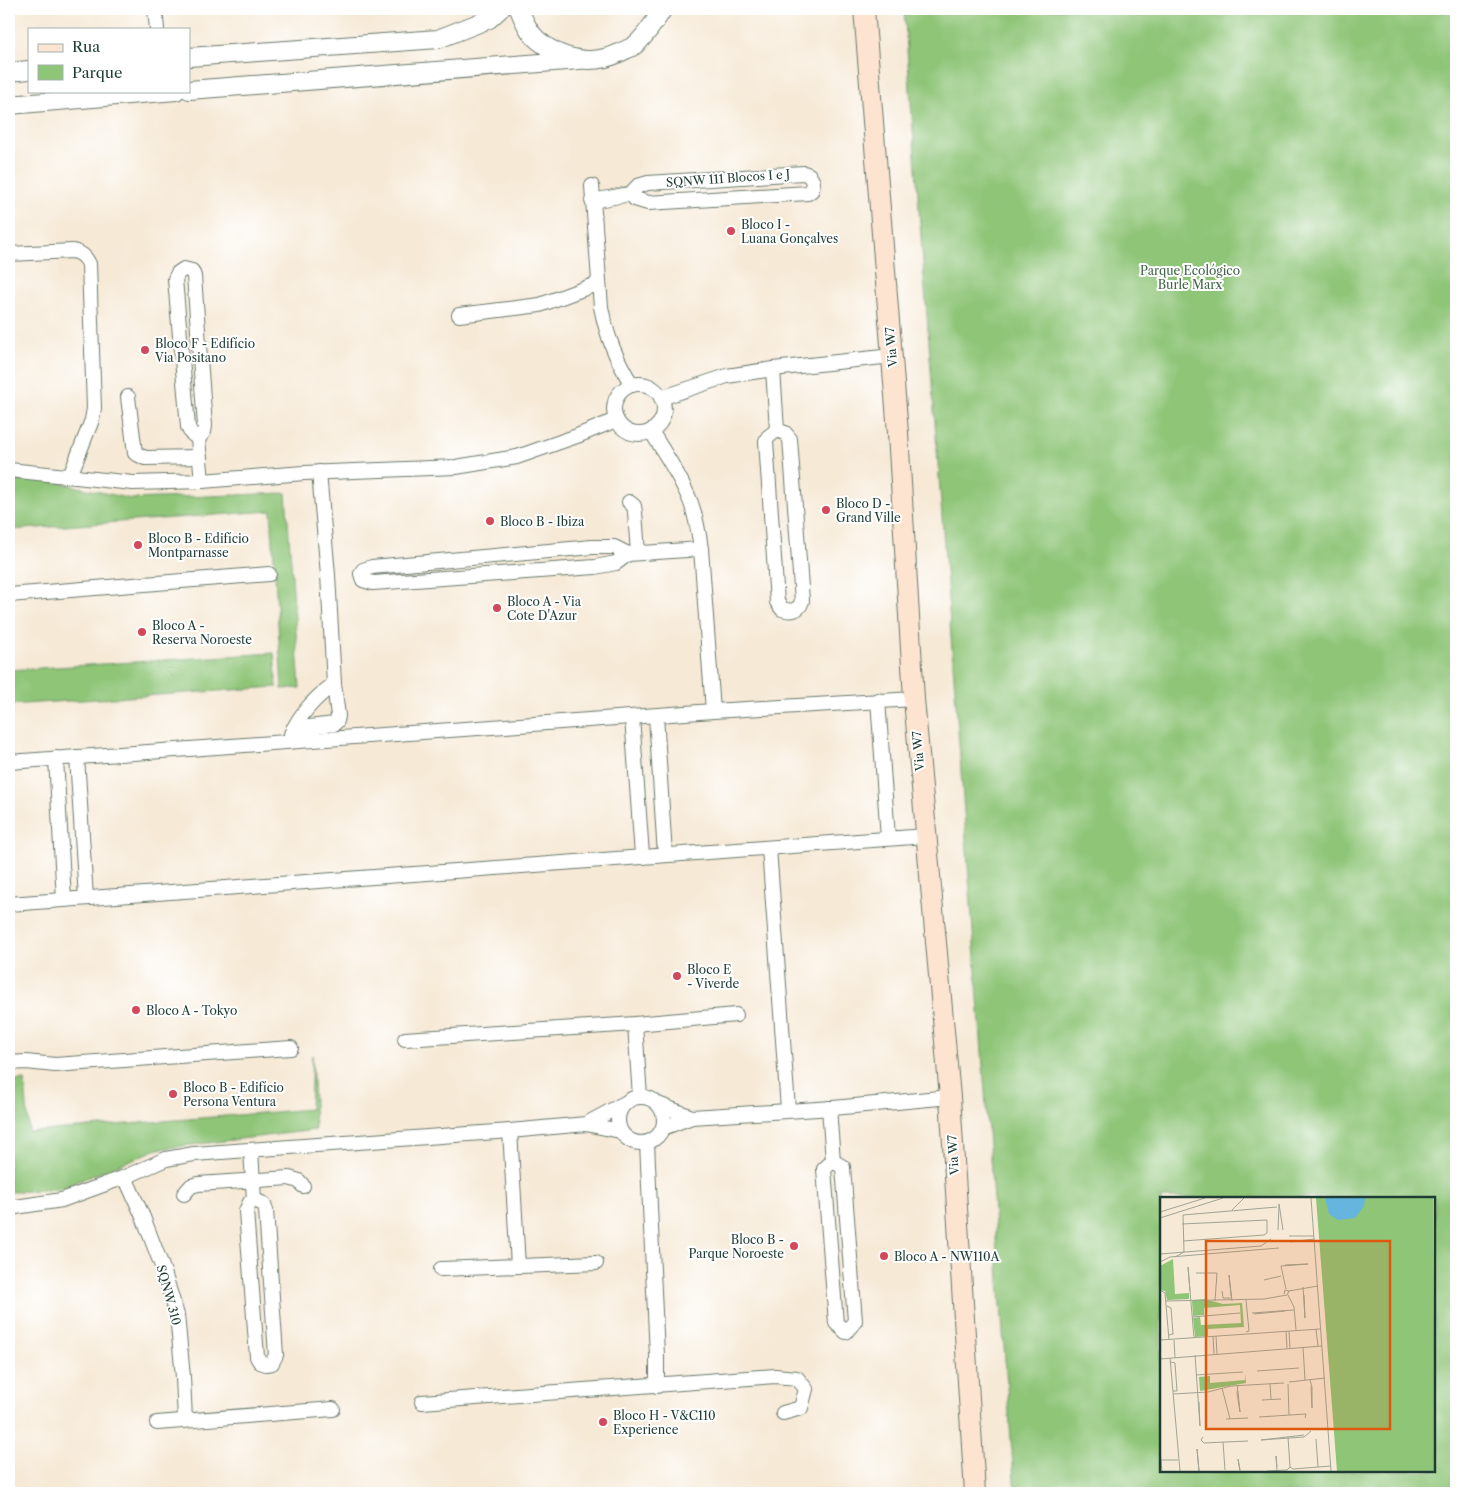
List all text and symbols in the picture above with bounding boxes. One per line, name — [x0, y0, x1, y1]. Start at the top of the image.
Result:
legend — [28, 28, 190, 92]
text: Rua — [72, 37, 100, 56]
text: Parque — [72, 63, 122, 82]
street label: SQNW 111 Blocos I e J — [665, 166, 791, 190]
place label: Bloco I - Luana Gonçalves — [741, 217, 838, 246]
marker: Bloco I - Luana Gonçalves — [725, 225, 737, 237]
park label: Parque Ecológico Burle Marx — [1140, 263, 1240, 292]
street label: Via W7 — [882, 326, 900, 369]
place label: Bloco F - Edifício Via Positano — [154, 336, 255, 365]
marker: Bloco F - Edifício Via Positano — [139, 344, 151, 356]
place label: Bloco D - Grand Ville — [836, 496, 901, 525]
marker: Bloco D - Grand Ville — [820, 504, 832, 516]
place label: Bloco B - Ibiza — [500, 514, 585, 529]
marker: Bloco B - Ibiza — [484, 515, 496, 527]
place label: Bloco B - Edifício Montparnasse — [148, 531, 249, 560]
marker: Bloco B - Edifício Montparnasse — [132, 539, 144, 551]
place label: Bloco A - Via Cote D'Azur — [507, 594, 582, 623]
marker: Bloco A - Via Cote D'Azur — [491, 602, 503, 614]
place label: Bloco A - Reserva Noroeste — [152, 618, 252, 647]
marker: Bloco A - Reserva Noroeste — [136, 626, 148, 638]
street label: Via W7 — [909, 730, 927, 773]
place label: Bloco E - Viverde — [687, 962, 739, 991]
marker: Bloco E - Viverde — [671, 970, 683, 982]
place label: Bloco A - Tokyo — [146, 1003, 237, 1018]
marker: Bloco A - Tokyo — [130, 1004, 142, 1016]
place label: Bloco B - Edifício Persona Ventura — [183, 1080, 284, 1109]
marker: Bloco B - Edifício Persona Ventura — [167, 1088, 179, 1100]
street label: Via W7 — [944, 1134, 962, 1177]
inset map — [1160, 1197, 1435, 1472]
place label: Bloco B - Parque Noroeste — [688, 1232, 784, 1261]
marker: Bloco B - Parque Noroeste — [788, 1240, 800, 1252]
place label: Bloco A - NW110A — [894, 1249, 1000, 1264]
marker: Bloco A - NW110A — [878, 1250, 890, 1262]
street label: SQNW 310 — [154, 1263, 184, 1327]
place label: Bloco H - V&C110 Experience — [613, 1408, 716, 1437]
marker: Bloco H - V&C110 Experience — [597, 1416, 609, 1428]

